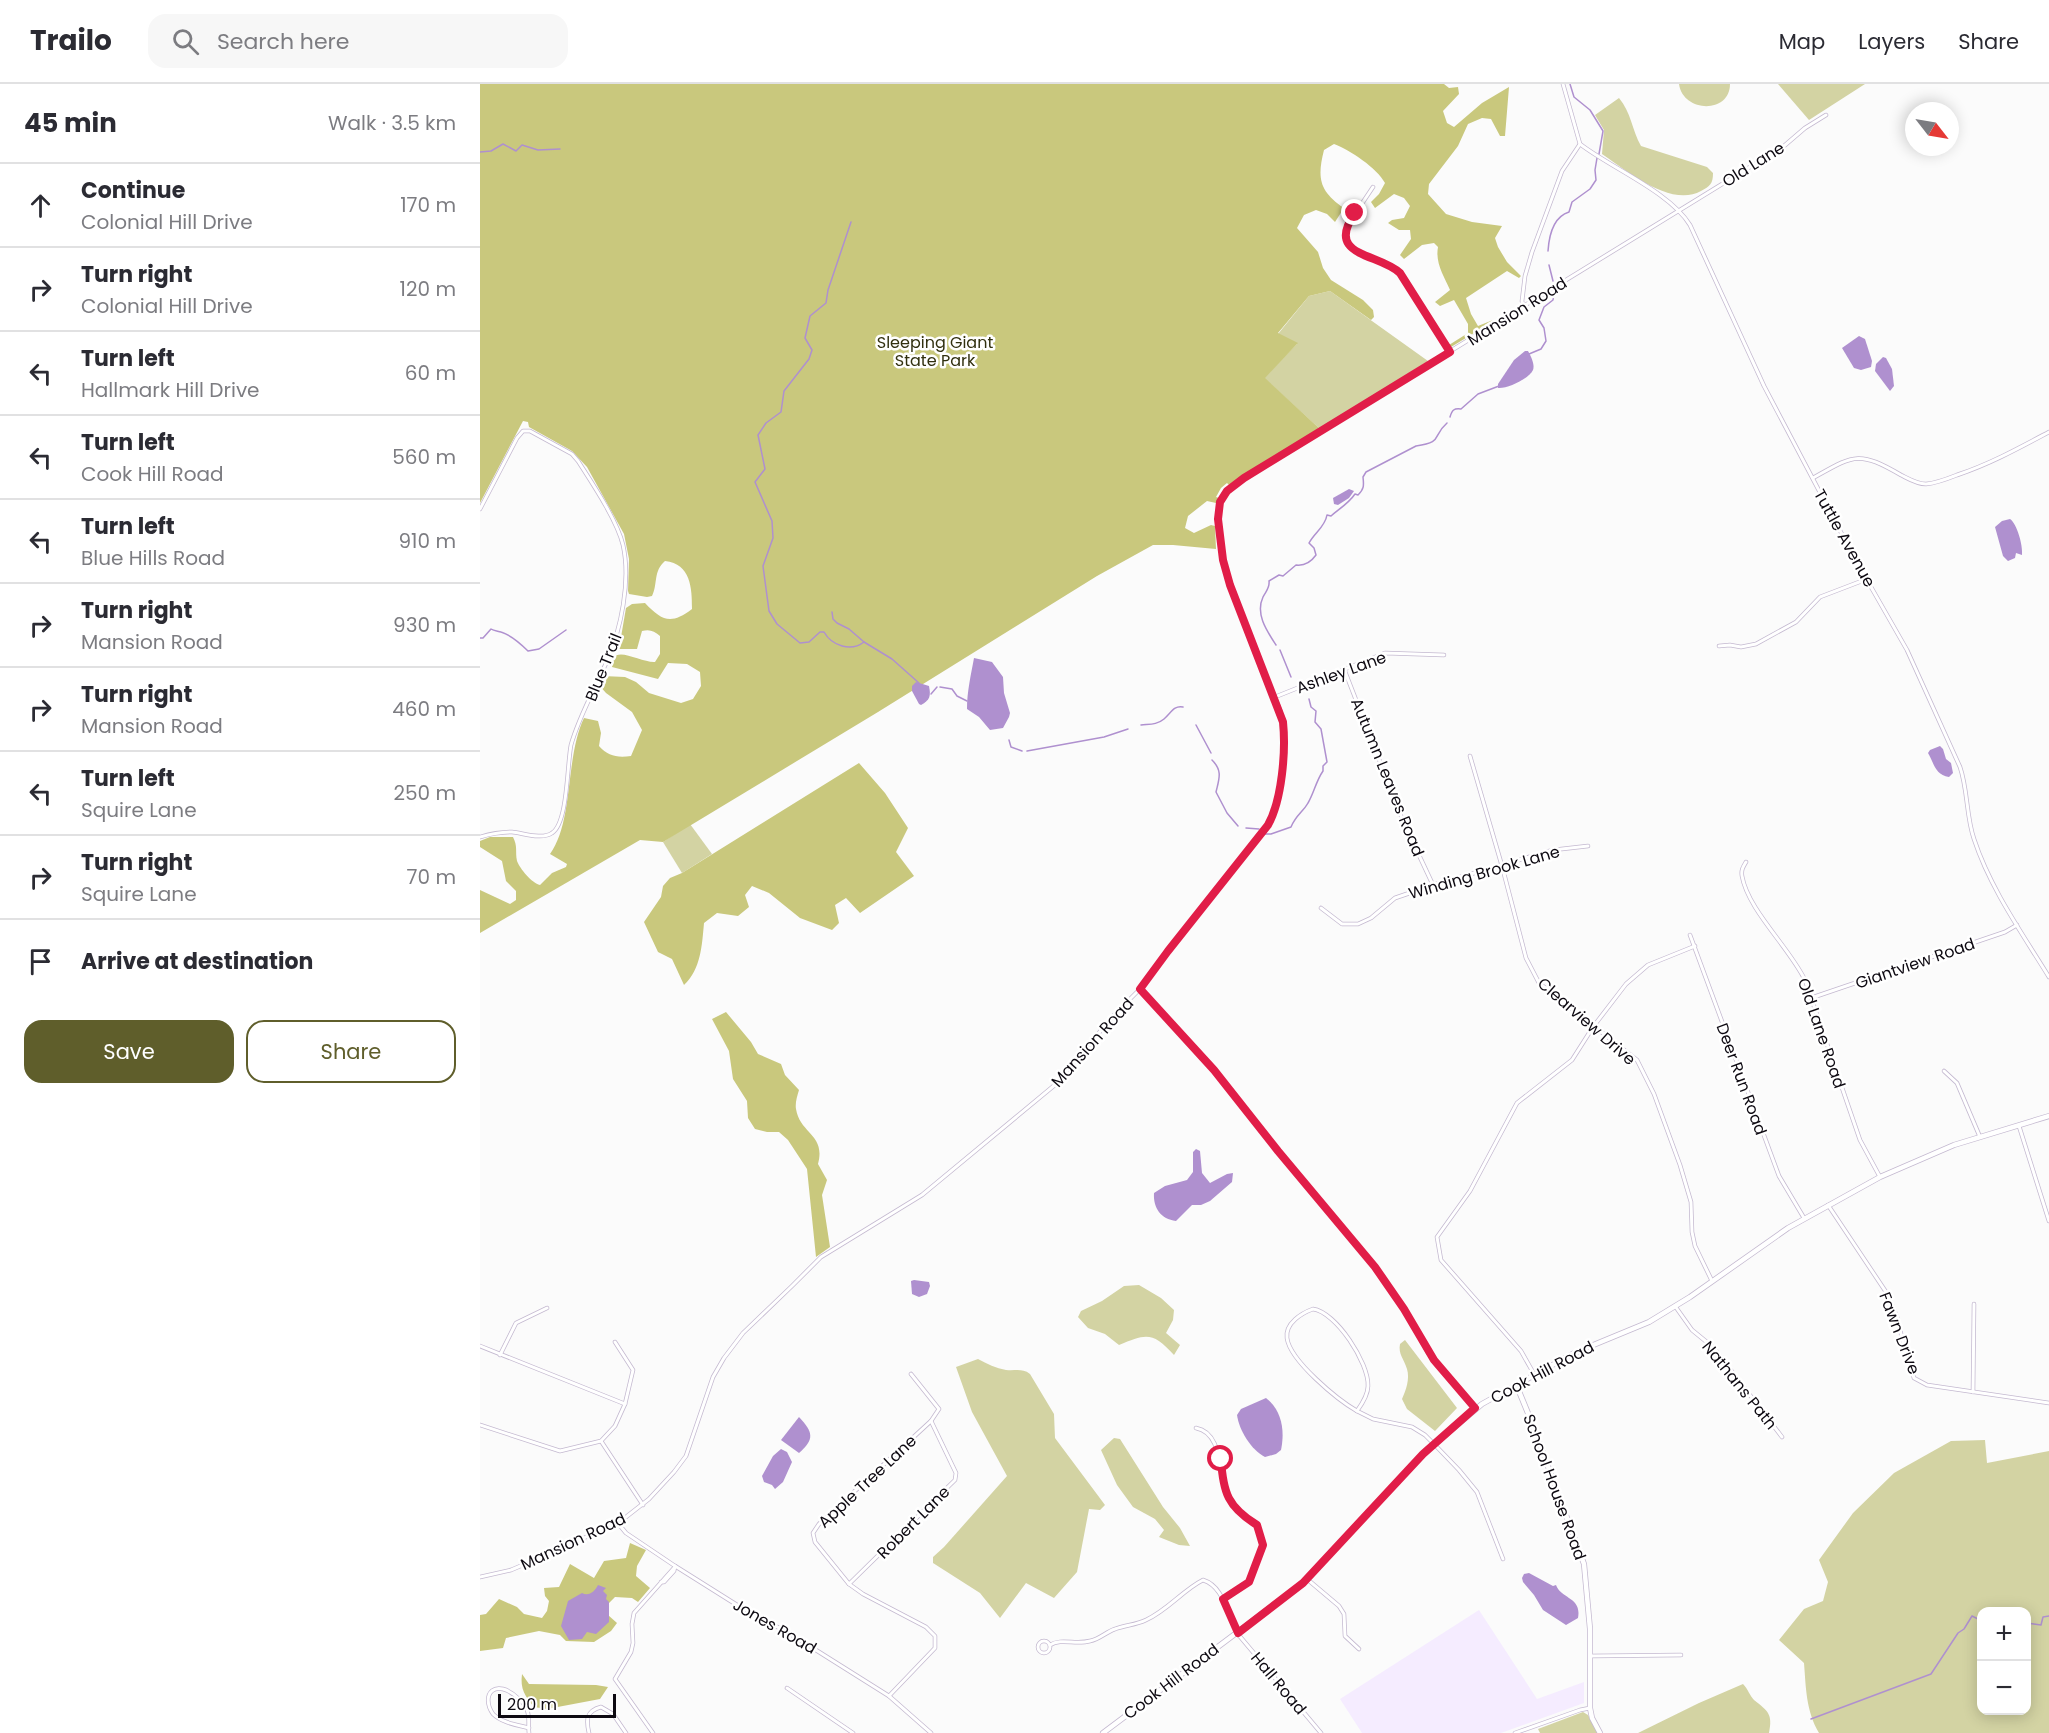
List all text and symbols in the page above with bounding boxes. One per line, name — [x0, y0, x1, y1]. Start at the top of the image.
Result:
search box — [148, 14, 568, 68]
text: Trailo — [30, 21, 112, 60]
icon: search — [169, 25, 202, 58]
text: Search here — [217, 26, 349, 57]
text: Map — [1779, 27, 1825, 56]
text: Layers — [1858, 27, 1925, 56]
text: Share — [1958, 27, 2019, 56]
north arrow — [1905, 102, 1959, 156]
text: 45 min — [24, 105, 117, 141]
text: Walk · 3.5 km — [328, 109, 456, 137]
street label: Old Lane — [1718, 136, 1789, 193]
text: Continue — [81, 175, 185, 206]
icon: ahead — [24, 189, 57, 222]
text: 170 m — [400, 191, 456, 219]
route end — [1341, 199, 1367, 225]
text: Colonial Hill Drive — [81, 208, 253, 236]
text: Turn right — [81, 259, 192, 290]
street label: Mansion Road — [1463, 272, 1571, 351]
icon: right — [24, 273, 57, 306]
text: 120 m — [400, 275, 456, 303]
text: Colonial Hill Drive — [81, 292, 253, 320]
park label: Sleeping Giant State Park — [877, 331, 993, 372]
text: Turn left — [81, 343, 175, 374]
icon: left — [24, 357, 57, 390]
text: 60 m — [405, 359, 456, 387]
text: Hallmark Hill Drive — [81, 376, 260, 404]
text: Turn left — [81, 427, 175, 458]
icon: left — [24, 441, 57, 474]
text: 560 m — [392, 443, 456, 471]
text: Cook Hill Road — [81, 460, 224, 488]
street label: Tuttle Avenue — [1808, 485, 1881, 591]
text: Turn left — [81, 511, 175, 542]
icon: left — [24, 525, 57, 558]
text: 910 m — [399, 527, 456, 555]
text: Blue Hills Road — [81, 544, 225, 572]
text: Turn right — [81, 595, 192, 626]
icon: right — [24, 609, 57, 642]
text: 930 m — [393, 611, 456, 639]
text: Mansion Road — [81, 628, 223, 656]
street label: Blue Trail — [579, 630, 628, 705]
street label: Ashley Lane — [1293, 645, 1390, 699]
text: Turn right — [81, 679, 192, 710]
icon: right — [24, 693, 57, 726]
text: 460 m — [392, 695, 456, 723]
street label: Autumn Leaves Road — [1345, 695, 1430, 860]
text: Mansion Road — [81, 712, 223, 740]
text: Turn left — [81, 763, 175, 794]
icon: left — [24, 777, 57, 810]
text: 250 m — [393, 779, 456, 807]
text: Squire Lane — [81, 796, 197, 824]
street label: Winding Brook Lane — [1406, 840, 1563, 905]
text: Turn right — [81, 847, 192, 878]
icon: right — [24, 861, 57, 894]
text: 70 m — [407, 863, 456, 891]
text: Squire Lane — [81, 880, 197, 908]
street label: Giantview Road — [1852, 932, 1978, 995]
icon: arrive — [24, 945, 57, 978]
text: Arrive at destination — [81, 946, 313, 977]
street label: Clearview Drive — [1533, 972, 1641, 1071]
street label: Old Lane Road — [1792, 975, 1851, 1091]
street label: Mansion Road — [1046, 992, 1139, 1092]
button: Save — [24, 1020, 234, 1083]
button: Share — [246, 1020, 456, 1083]
street label: Deer Run Road — [1711, 1020, 1772, 1138]
street label: Fawn Drive — [1873, 1289, 1926, 1378]
street label: Cook Hill Road — [1486, 1336, 1598, 1409]
street label: Nathans Path — [1697, 1336, 1783, 1434]
street label: School House Road — [1517, 1411, 1592, 1563]
street label: Apple Tree Lane — [813, 1430, 922, 1533]
route start — [1207, 1445, 1233, 1471]
street label: Robert Lane — [872, 1481, 955, 1564]
street label: Mansion Road — [517, 1507, 629, 1576]
street label: Jones Road — [729, 1593, 821, 1660]
map controls — [1977, 1607, 2031, 1715]
button: + — [1977, 1607, 2031, 1661]
street label: Cook Hill Road — [1119, 1638, 1224, 1725]
street label: Hall Road — [1245, 1647, 1312, 1720]
button: − — [1977, 1661, 2031, 1715]
scale bar — [498, 1691, 616, 1718]
text: 200 m — [507, 1693, 557, 1716]

